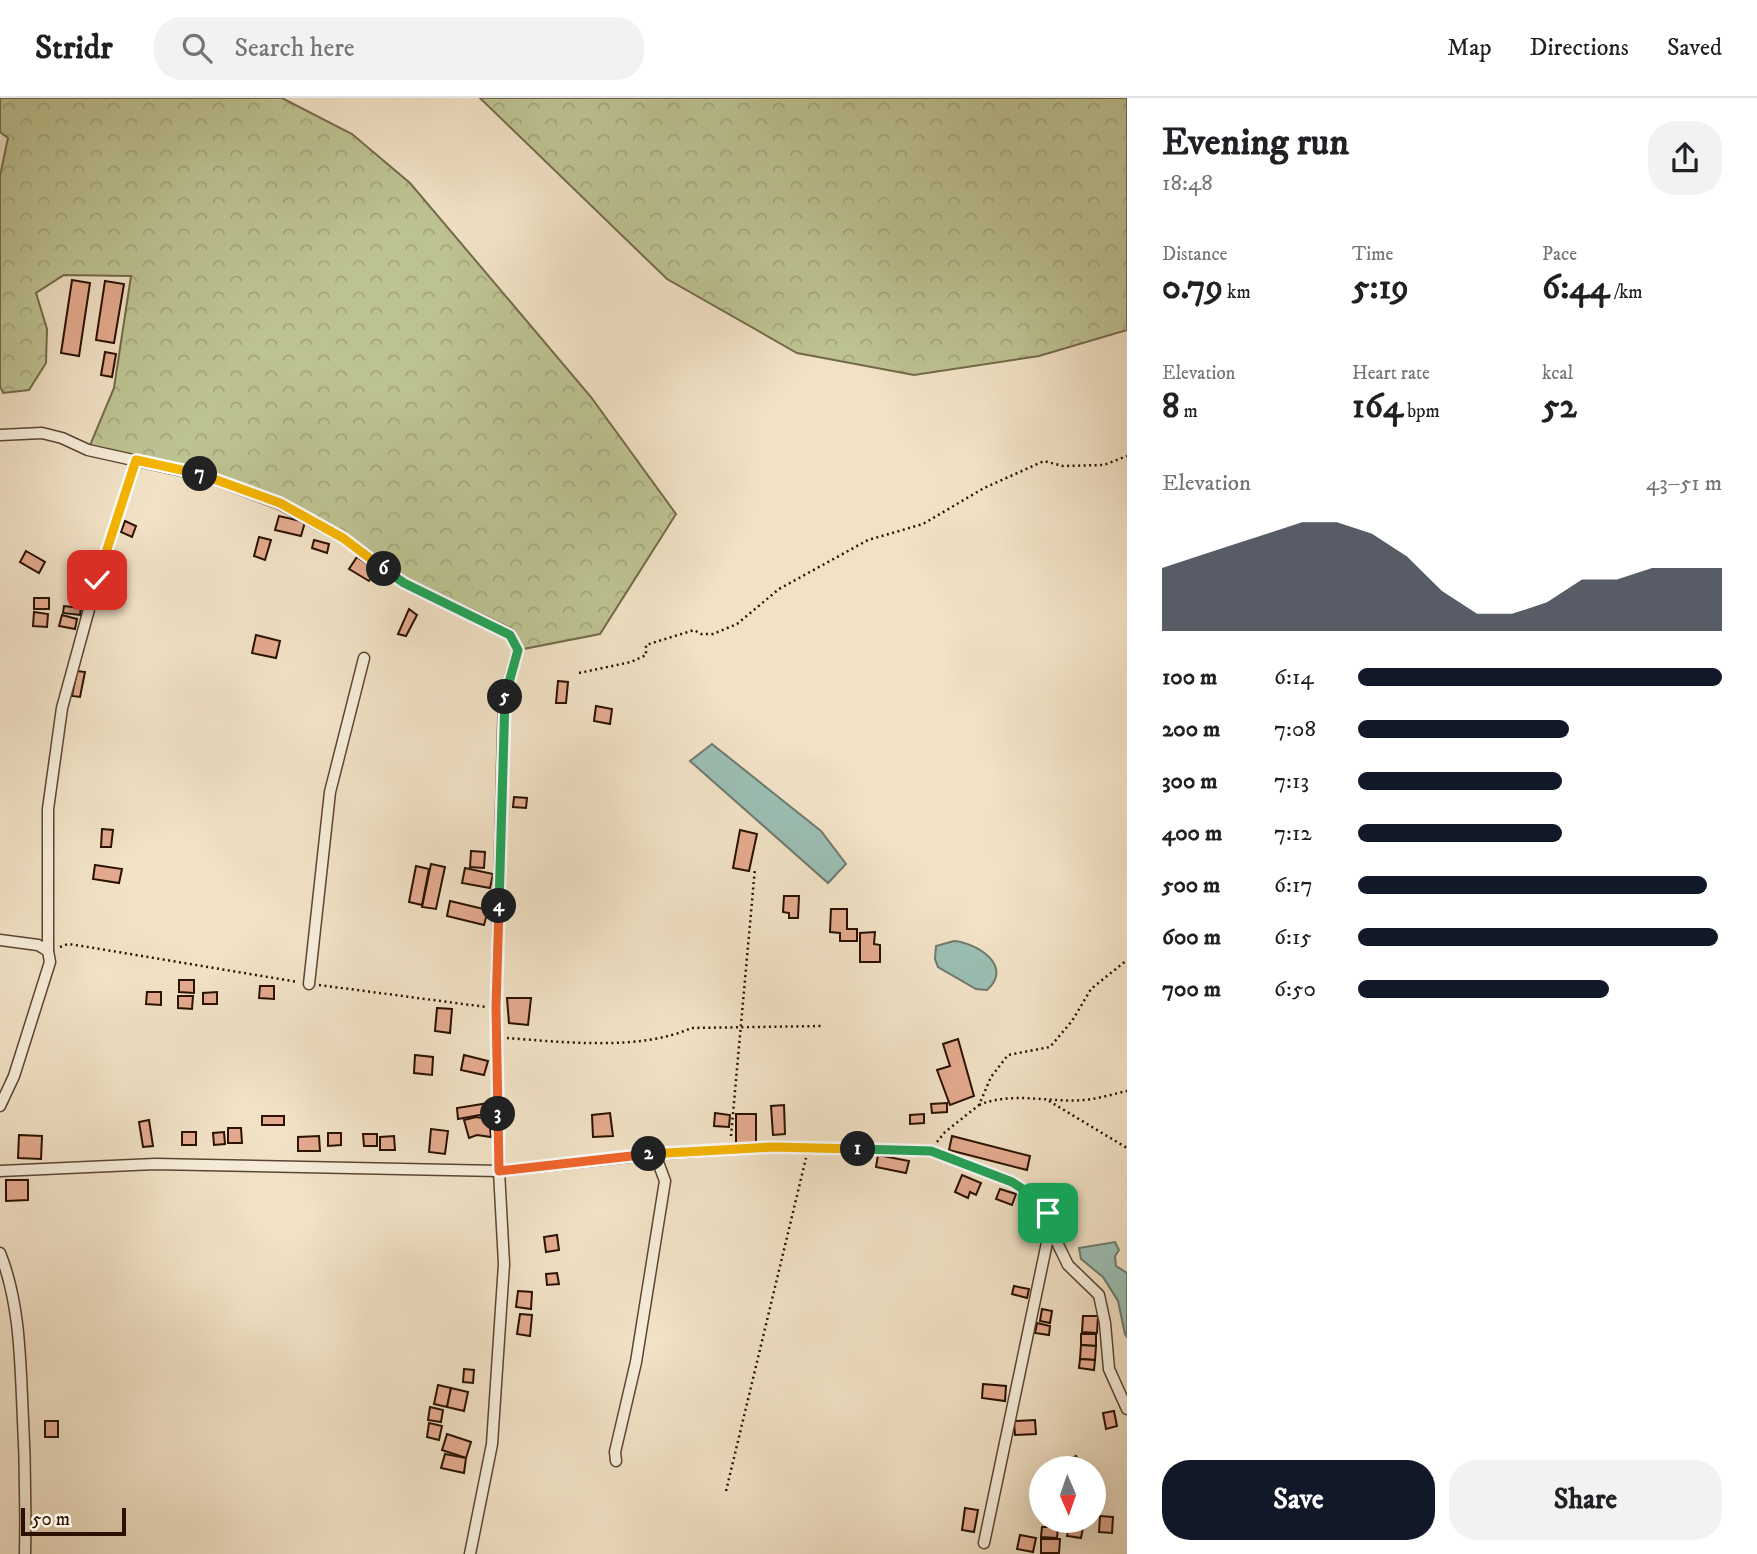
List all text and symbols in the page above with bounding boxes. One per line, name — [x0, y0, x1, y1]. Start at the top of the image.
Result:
search box — [154, 17, 644, 80]
text: Stridr — [35, 28, 112, 69]
icon: search — [178, 29, 216, 67]
text: Search here — [234, 32, 355, 65]
text: Map — [1447, 33, 1492, 63]
text: Directions — [1530, 33, 1629, 63]
text: Saved — [1667, 33, 1722, 63]
text: Evening run — [1162, 119, 1349, 167]
button: share — [1648, 121, 1722, 195]
text: 18:48 — [1162, 169, 1213, 198]
text: Distance — [1162, 243, 1227, 266]
text: Time — [1352, 243, 1393, 266]
text: Pace — [1542, 243, 1577, 266]
text: 0.79 — [1162, 266, 1223, 310]
text: 5:19 — [1352, 266, 1409, 310]
text: 6:44 — [1542, 266, 1610, 310]
text: km — [1223, 281, 1251, 304]
text: /km — [1610, 281, 1643, 304]
text: Elevation — [1162, 362, 1236, 385]
text: Heart rate — [1352, 362, 1430, 385]
text: kcal — [1542, 362, 1573, 385]
text: 8 — [1162, 385, 1180, 429]
text: 164 — [1352, 385, 1403, 429]
text: 52 — [1542, 385, 1577, 429]
text: m — [1180, 400, 1198, 423]
text: bpm — [1403, 400, 1440, 423]
pin: 7 — [182, 456, 218, 492]
text: 7 — [194, 462, 205, 485]
text: Elevation — [1162, 469, 1251, 498]
text: 43–51 m — [1646, 469, 1722, 498]
pin — [67, 550, 127, 610]
pin: 6 — [366, 552, 402, 587]
text: 6 — [379, 557, 388, 580]
icon: check — [78, 561, 116, 599]
text: 100 m — [1162, 663, 1217, 692]
text: 6:14 — [1274, 663, 1314, 692]
pin: 5 — [488, 680, 522, 714]
text: 5 — [500, 685, 509, 708]
text: 200 m — [1162, 715, 1220, 744]
text: 7:08 — [1274, 715, 1316, 744]
text: 300 m — [1162, 767, 1218, 796]
text: 7:13 — [1274, 767, 1309, 796]
text: 400 m — [1162, 819, 1222, 848]
text: 7:12 — [1274, 819, 1312, 848]
text: 500 m — [1162, 871, 1220, 900]
text: 6:17 — [1274, 871, 1313, 900]
pin: 4 — [482, 888, 516, 924]
text: 4 — [493, 894, 504, 917]
text: 600 m — [1162, 923, 1221, 952]
text: 6:15 — [1274, 923, 1312, 952]
text: 700 m — [1162, 975, 1221, 1004]
text: 6:50 — [1274, 975, 1316, 1004]
pin: 3 — [480, 1096, 516, 1132]
text: 3 — [494, 1102, 501, 1125]
pin: 1 — [840, 1132, 876, 1166]
pin: 2 — [632, 1136, 666, 1172]
text: 1 — [854, 1137, 861, 1160]
text: 2 — [644, 1142, 653, 1165]
pin — [1018, 1183, 1078, 1243]
icon: arrive — [1029, 1194, 1067, 1232]
north arrow — [1029, 1456, 1106, 1533]
map controls — [1029, 1456, 1106, 1533]
button: Save — [1162, 1460, 1435, 1540]
button: Share — [1449, 1460, 1722, 1540]
scale bar — [21, 1505, 126, 1537]
text: 50 m — [32, 1508, 70, 1531]

